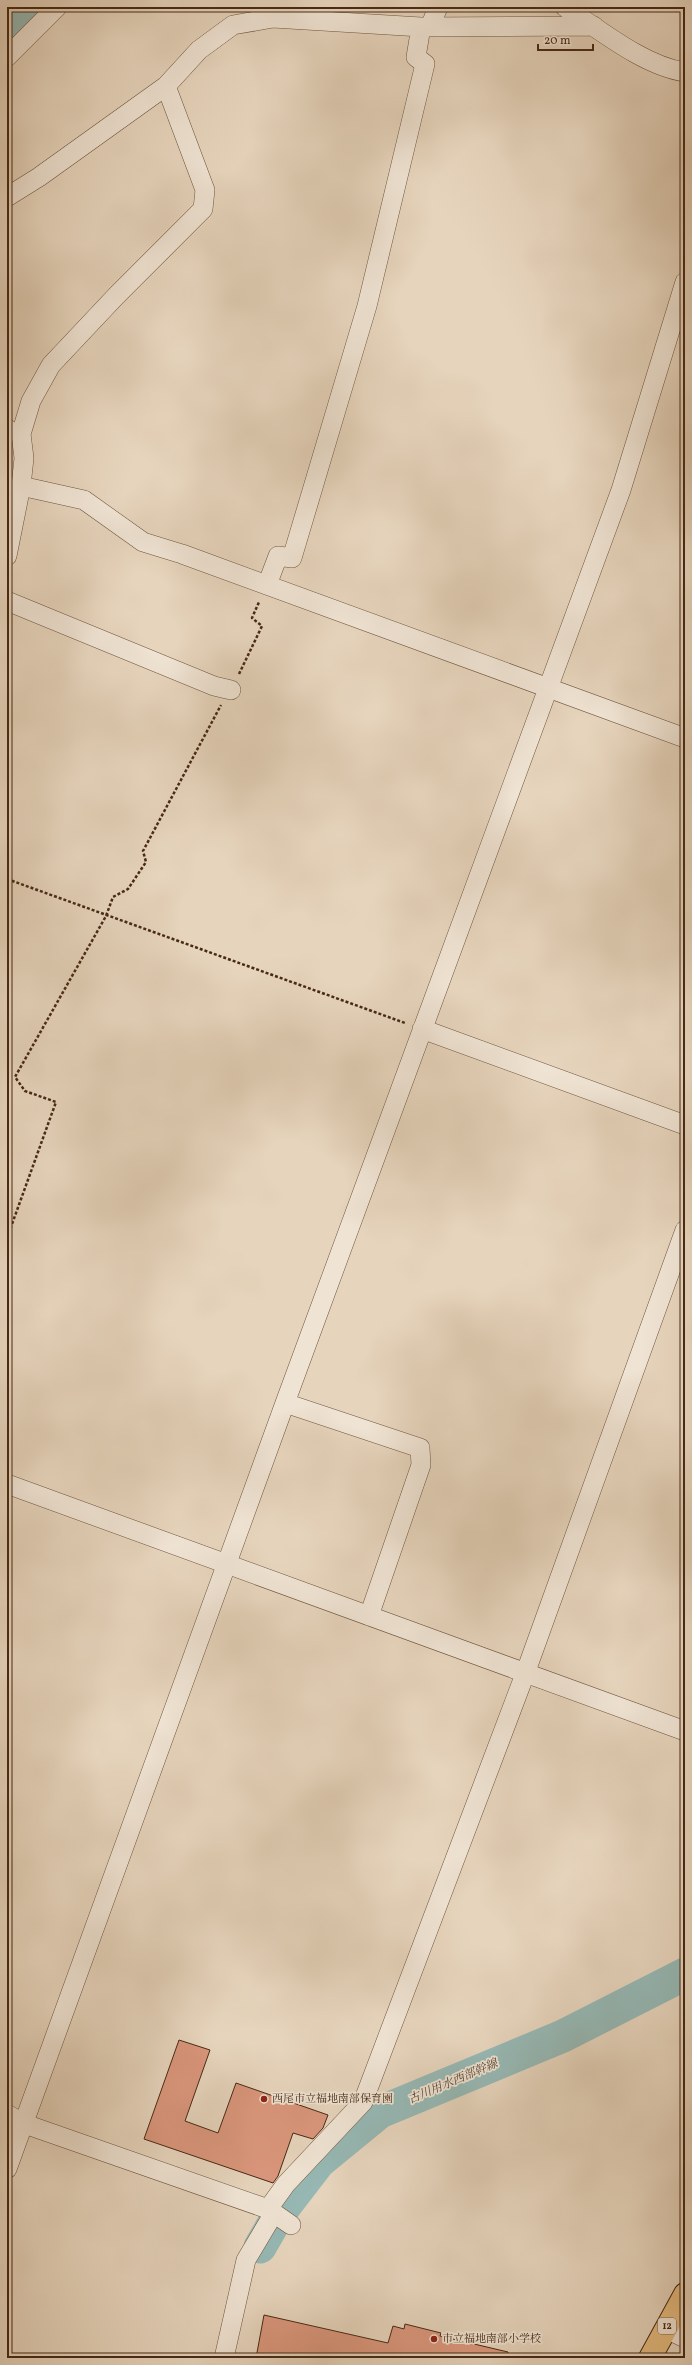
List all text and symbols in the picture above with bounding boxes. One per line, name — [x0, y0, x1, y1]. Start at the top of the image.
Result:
scale bar — [538, 26, 593, 52]
text: 20 m — [544, 33, 571, 49]
water label: 古川用水西部幹線 — [406, 2055, 502, 2108]
place label: 西尾市立福地南部保育園 — [272, 2092, 393, 2107]
marker: 西尾市立福地南部保育園 — [259, 2094, 269, 2104]
road number: 12 — [658, 2318, 676, 2334]
place label: 市立福地南部小学校 — [442, 2332, 541, 2347]
marker: 市立福地南部小学校 — [429, 2334, 439, 2344]

